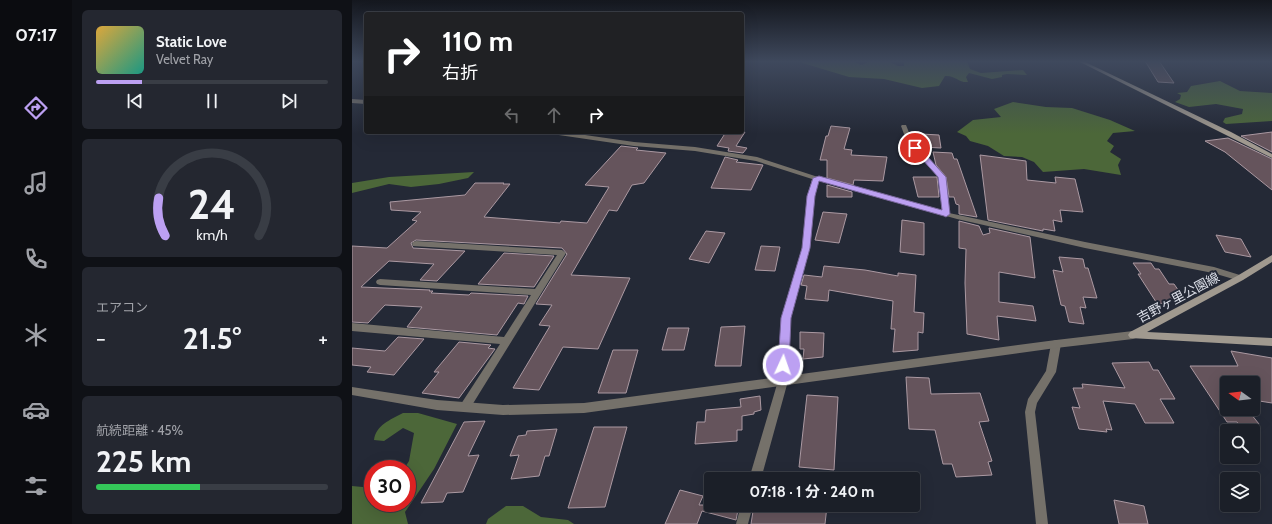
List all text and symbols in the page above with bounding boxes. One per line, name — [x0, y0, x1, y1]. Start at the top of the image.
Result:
text: 07:17 — [15, 24, 57, 46]
text: 110 m — [442, 24, 513, 58]
icon: right — [376, 28, 428, 80]
text: Static Love — [156, 33, 227, 51]
text: Velvet Ray — [156, 51, 213, 67]
text: 右折 — [442, 62, 478, 84]
icon: previous — [124, 90, 146, 112]
icon: pause — [201, 90, 223, 112]
icon: next — [278, 90, 300, 112]
icon: directions — [22, 94, 50, 122]
icon: left — [501, 104, 523, 126]
icon: ahead — [543, 104, 565, 126]
icon: right — [585, 104, 607, 126]
pin — [898, 131, 932, 165]
icon: arrive — [904, 137, 926, 159]
icon: music — [22, 169, 50, 197]
text: 24 — [188, 179, 236, 229]
text: km/h — [196, 225, 228, 243]
icon: phone — [22, 245, 50, 273]
street label: 吉野ヶ里公園線 — [1134, 269, 1222, 325]
text: エアコン — [96, 299, 148, 315]
text: 21.5° — [183, 320, 241, 357]
icon: climate — [22, 321, 50, 349]
text: − — [96, 325, 106, 352]
text: + — [318, 325, 328, 352]
position arrow — [762, 344, 804, 386]
north arrow — [1220, 376, 1260, 416]
map controls — [1220, 376, 1260, 512]
icon: car — [22, 396, 50, 424]
text: 航続距離 · 45% — [96, 422, 183, 438]
button: search — [1220, 424, 1260, 464]
text: 225 km — [96, 443, 191, 480]
speed limit sign: 30 — [364, 460, 416, 512]
icon: filters — [22, 472, 50, 500]
button: layers — [1220, 472, 1260, 512]
text: 07:18 · 1 分 · 240 m — [750, 483, 874, 501]

